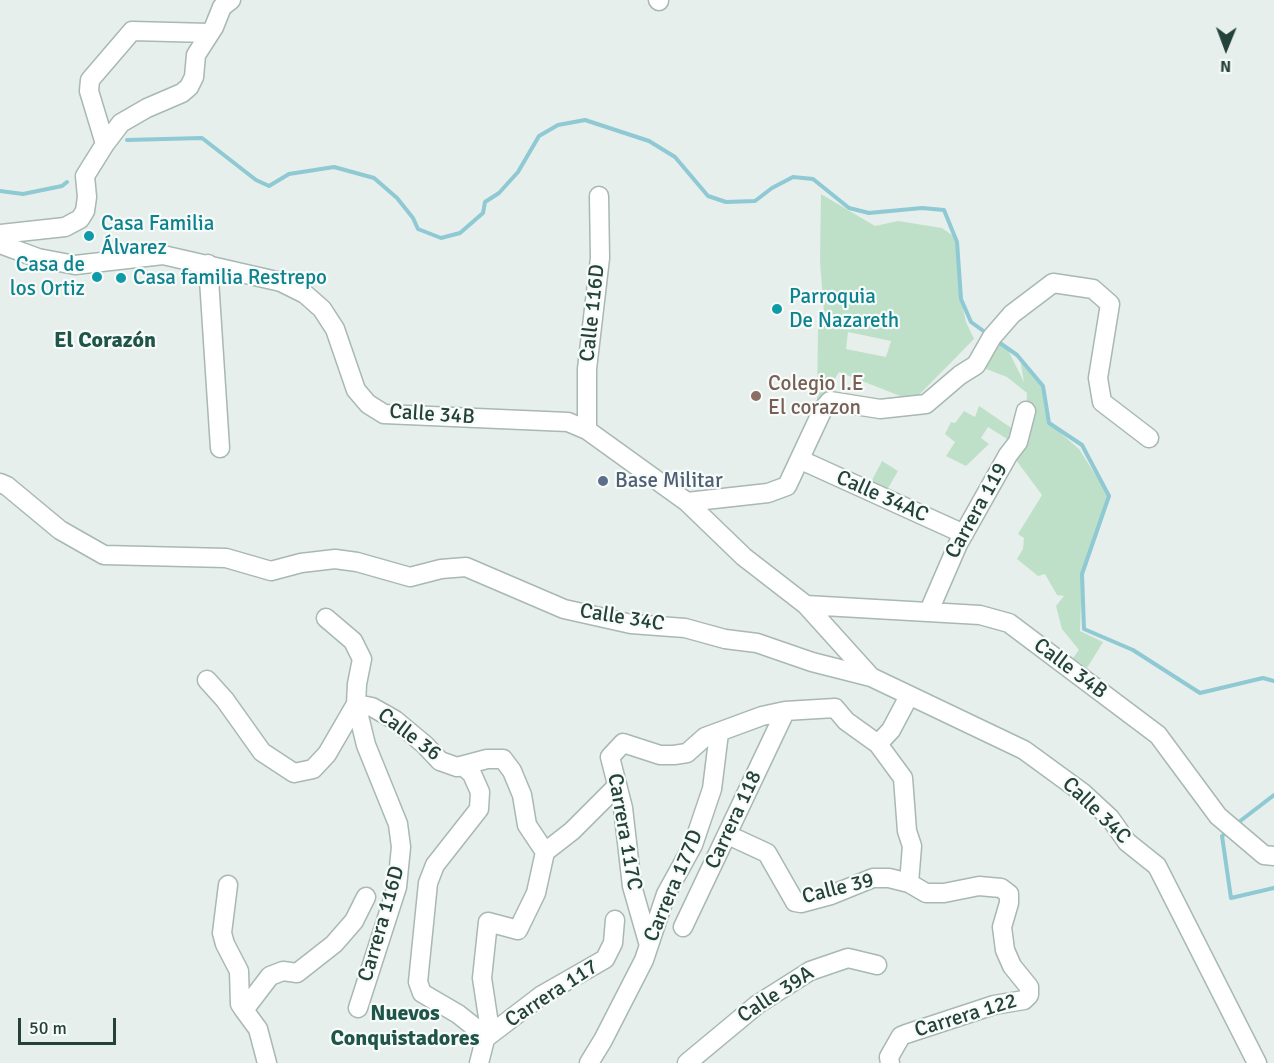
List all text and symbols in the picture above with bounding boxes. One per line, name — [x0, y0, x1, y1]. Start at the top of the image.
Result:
north arrow — [1196, 18, 1256, 78]
text: N — [1220, 56, 1231, 76]
place label: Casa Familia Álvarez — [101, 211, 214, 261]
marker: Casa Familia Álvarez — [82, 229, 96, 243]
place label: Casa de los Ortiz — [10, 252, 85, 302]
street label: Calle 116D — [575, 263, 611, 363]
place label: Casa familia Restrepo — [133, 265, 327, 291]
marker: Casa de los Ortiz — [90, 270, 104, 284]
marker: Casa familia Restrepo — [114, 271, 128, 285]
place label: Parroquia De Nazareth — [789, 284, 899, 334]
marker: Parroquia De Nazareth — [770, 302, 784, 316]
district label: El Corazón — [54, 328, 156, 354]
place label: Colegio I.E El corazon — [768, 371, 864, 421]
marker: Colegio I.E El corazon — [749, 389, 763, 403]
street label: Calle 34B — [388, 399, 476, 431]
street label: Carrera 119 — [940, 459, 1014, 563]
street label: Calle 34AC — [832, 466, 932, 528]
place label: Base Militar — [615, 468, 723, 494]
marker: Base Militar — [596, 474, 610, 488]
street label: Calle 34C — [578, 599, 666, 637]
street label: Calle 34B — [1028, 633, 1112, 705]
street label: Calle 36 — [372, 703, 446, 767]
street label: Carrera 118 — [700, 767, 768, 873]
street label: Carrera 117C — [601, 772, 647, 892]
street label: Calle 34C — [1056, 772, 1136, 850]
street label: Carrera 177D — [639, 826, 709, 946]
street label: Carrera 116D — [353, 863, 411, 985]
street label: Calle 39 — [800, 868, 876, 910]
street label: Carrera 117 — [501, 955, 603, 1033]
street label: Calle 39A — [733, 961, 819, 1029]
street label: Carrera 122 — [912, 989, 1020, 1043]
district label: Nuevos Conquistadores — [331, 1001, 479, 1052]
scale bar — [21, 1006, 118, 1044]
text: 50 m — [29, 1017, 67, 1039]

